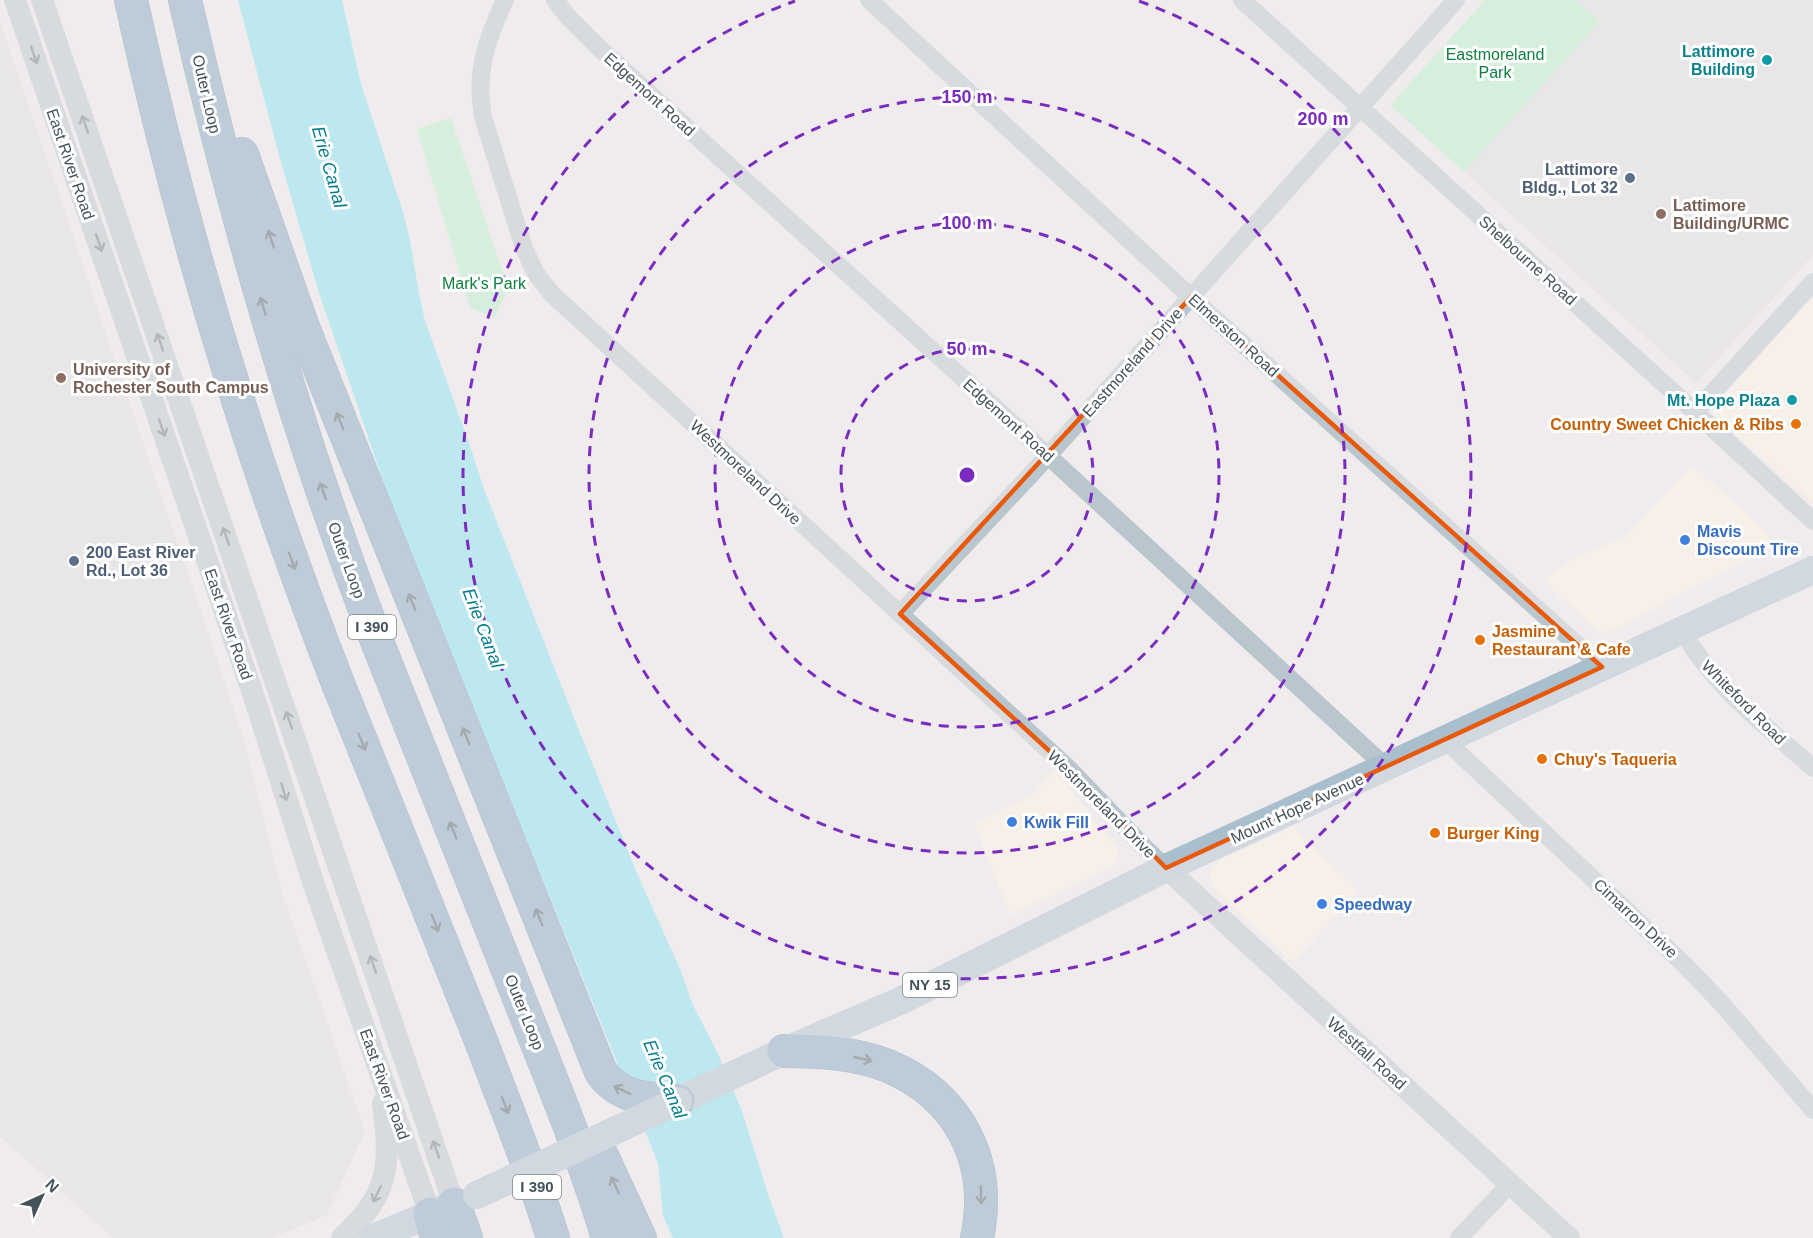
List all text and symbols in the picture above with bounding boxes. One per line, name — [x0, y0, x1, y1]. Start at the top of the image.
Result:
place label: Lattimore Building — [1682, 43, 1755, 78]
one-way arrow — [29, 45, 40, 64]
park label: Eastmoreland Park — [1446, 46, 1544, 81]
street label: Edgemont Road — [601, 49, 698, 139]
street label: Outer Loop — [189, 53, 224, 135]
marker: Lattimore Building — [1760, 53, 1774, 67]
text: 150 m — [941, 87, 993, 107]
street label: East River Road — [44, 106, 98, 222]
text: 200 m — [1297, 109, 1349, 129]
one-way arrow — [78, 116, 89, 134]
water label: Erie Canal — [308, 124, 350, 211]
place label: Lattimore Bldg., Lot 32 — [1522, 161, 1618, 196]
marker: Lattimore Bldg., Lot 32 — [1623, 171, 1637, 185]
place label: Lattimore Building/URMC — [1673, 197, 1790, 232]
marker: Lattimore Building/URMC — [1654, 207, 1668, 221]
street label: Shelbourne Road — [1476, 212, 1580, 308]
text: 100 m — [941, 213, 993, 233]
one-way arrow — [264, 230, 275, 248]
one-way arrow — [94, 233, 105, 252]
park label: Mark's Park — [442, 275, 527, 292]
street label: Elmerston Road — [1185, 291, 1282, 380]
one-way arrow — [257, 297, 268, 316]
street label: Eastmoreland Drive — [1079, 304, 1186, 420]
one-way arrow — [153, 333, 164, 352]
text: 50 m — [946, 339, 988, 359]
place label: University of Rochester South Campus — [73, 361, 269, 396]
marker: University of Rochester South Campus — [54, 371, 68, 385]
street label: Edgemont Road — [960, 375, 1057, 465]
place label: Mt. Hope Plaza — [1667, 392, 1780, 409]
marker: Mt. Hope Plaza — [1785, 393, 1799, 407]
one-way arrow — [334, 412, 345, 431]
place label: Country Sweet Chicken & Ribs — [1550, 416, 1784, 433]
street label: Westmoreland Drive — [687, 417, 804, 528]
marker: Country Sweet Chicken & Ribs — [1789, 417, 1803, 431]
one-way arrow — [158, 418, 169, 436]
centre of rings — [957, 465, 977, 485]
one-way arrow — [317, 482, 328, 501]
street label: Outer Loop — [325, 520, 368, 601]
place label: Mavis Discount Tire — [1697, 523, 1799, 558]
one-way arrow — [220, 527, 231, 546]
marker: Mavis Discount Tire — [1678, 533, 1692, 547]
place label: 200 East River Rd., Lot 36 — [86, 544, 195, 579]
one-way arrow — [287, 551, 298, 569]
marker: 200 East River Rd., Lot 36 — [67, 554, 81, 568]
street label: East River Road — [202, 566, 256, 682]
water label: Erie Canal — [459, 585, 508, 672]
one-way arrow — [406, 593, 417, 612]
road number: I 390 — [348, 615, 396, 639]
place label: Jasmine Restaurant & Cafe — [1492, 623, 1631, 658]
marker: Jasmine Restaurant & Cafe — [1473, 633, 1487, 647]
street label: Whiteford Road — [1698, 657, 1789, 748]
one-way arrow — [283, 711, 294, 730]
one-way arrow — [460, 727, 471, 746]
one-way arrow — [357, 733, 368, 751]
street label: Westmoreland Drive — [1044, 747, 1159, 862]
place label: Chuy's Taqueria — [1554, 751, 1677, 768]
marker: Chuy's Taqueria — [1535, 752, 1549, 766]
street label: Mount Hope Avenue — [1228, 770, 1366, 847]
one-way arrow — [279, 782, 290, 801]
place label: Kwik Fill — [1024, 814, 1089, 831]
marker: Kwik Fill — [1005, 815, 1019, 829]
one-way arrow — [447, 821, 458, 840]
place label: Burger King — [1447, 825, 1539, 842]
marker: Burger King — [1428, 826, 1442, 840]
street label: Cimarron Drive — [1591, 875, 1681, 961]
place label: Speedway — [1334, 896, 1412, 913]
marker: Speedway — [1315, 897, 1329, 911]
one-way arrow — [533, 908, 544, 927]
one-way arrow — [430, 914, 441, 932]
one-way arrow — [366, 956, 377, 974]
street label: Outer Loop — [502, 972, 547, 1053]
road number: NY 15 — [903, 973, 957, 997]
street label: Westfall Road — [1324, 1014, 1409, 1093]
street label: East River Road — [357, 1027, 412, 1142]
water label: Erie Canal — [639, 1036, 691, 1123]
one-way arrow — [853, 1053, 872, 1065]
one-way arrow — [613, 1084, 631, 1095]
one-way arrow — [501, 1095, 512, 1114]
one-way arrow — [429, 1140, 440, 1159]
north arrow — [12, 1166, 72, 1226]
road number: I 390 — [513, 1175, 561, 1199]
text: N — [42, 1176, 62, 1196]
one-way arrow — [609, 1176, 620, 1194]
one-way arrow — [371, 1185, 383, 1203]
one-way arrow — [975, 1185, 987, 1205]

